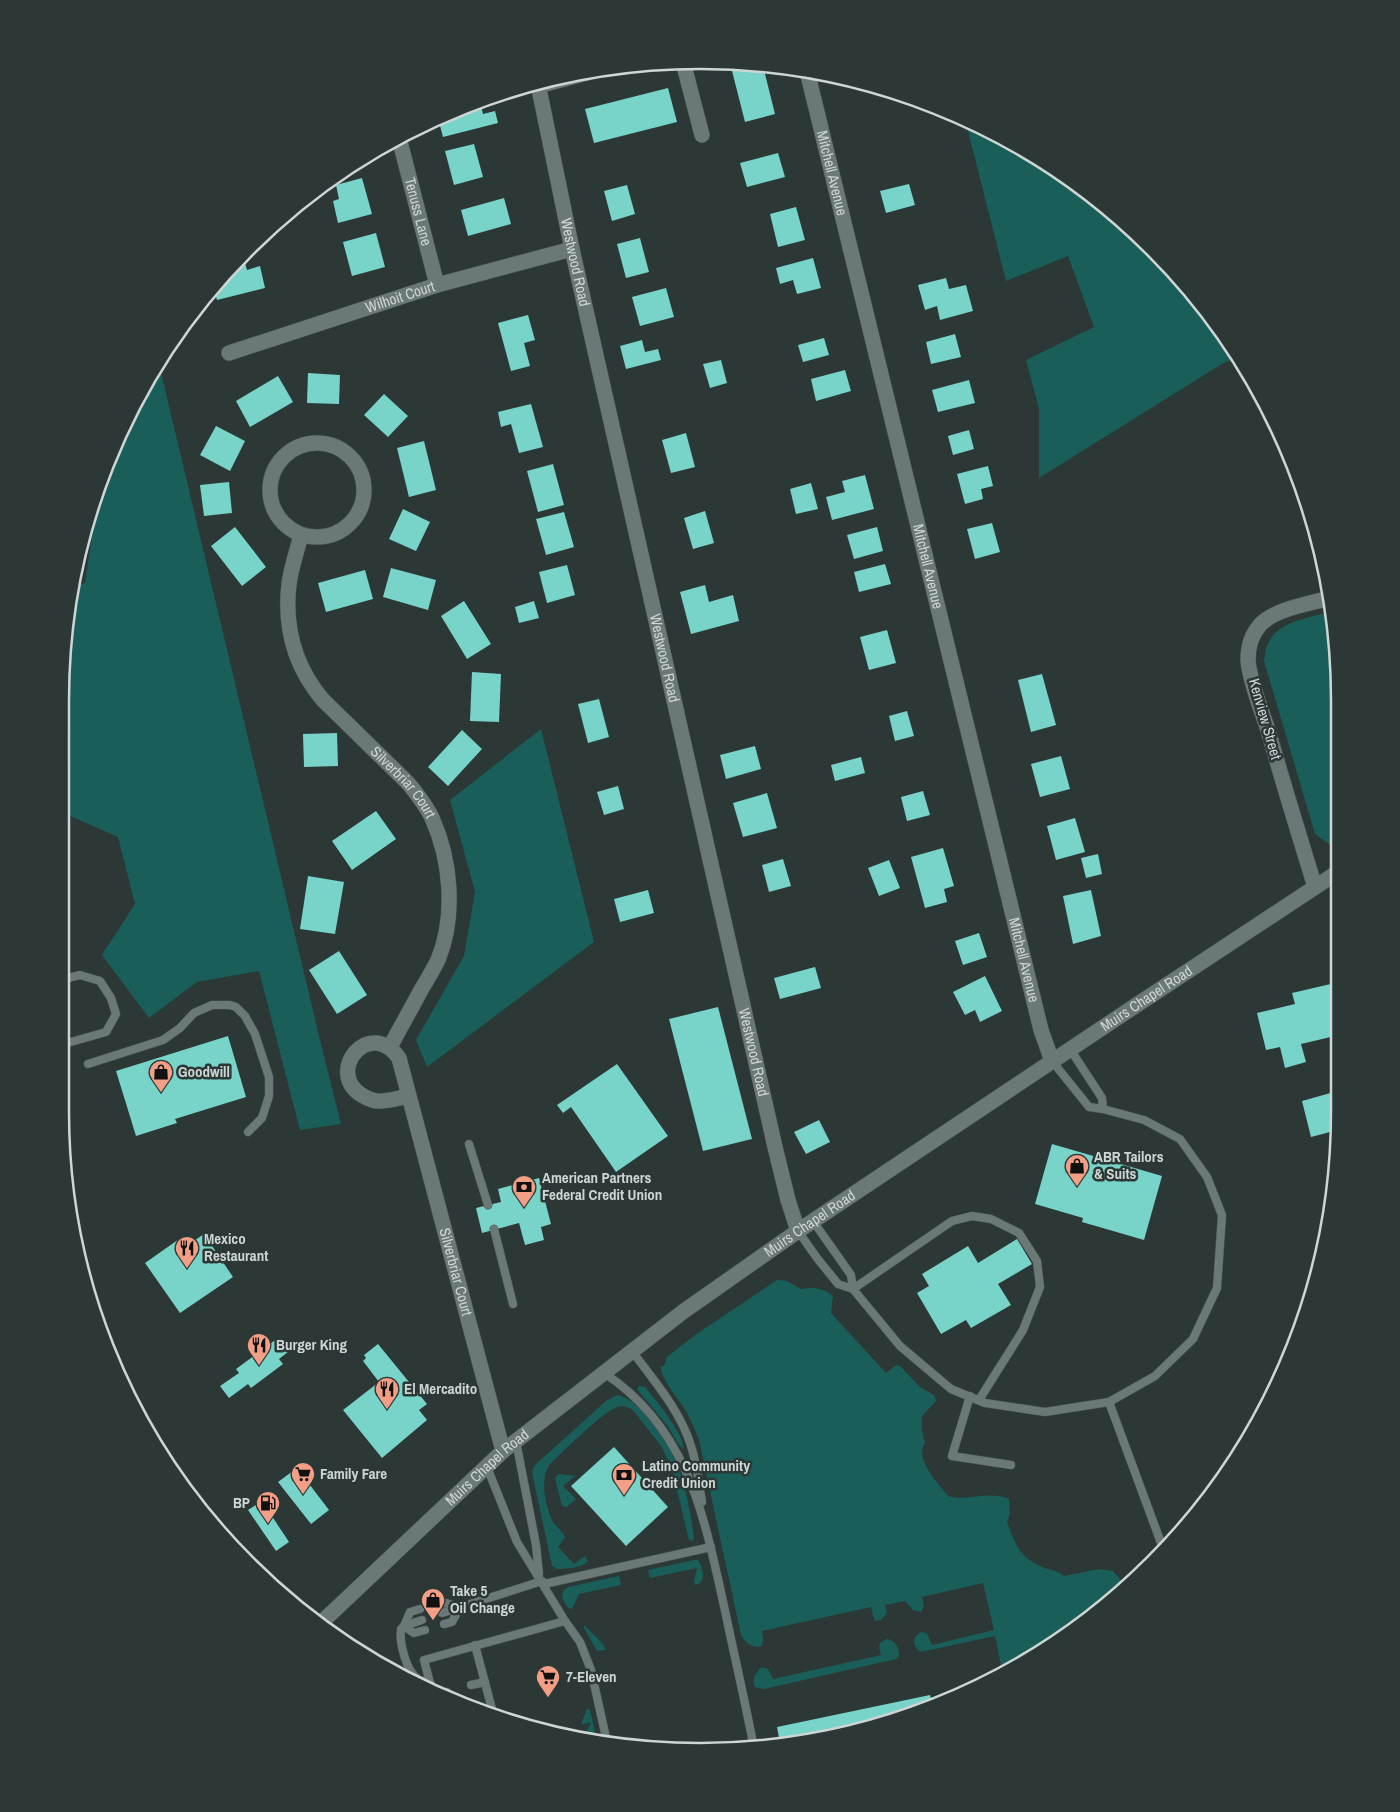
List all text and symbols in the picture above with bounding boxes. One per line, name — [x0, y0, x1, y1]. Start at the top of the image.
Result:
street label: Mitchell Avenue — [812, 128, 853, 218]
street label: Tenuss Lane — [400, 175, 437, 248]
street label: Westwood Road — [556, 216, 596, 308]
street label: Wilhoit Court — [363, 275, 438, 318]
street label: Mitchell Avenue — [908, 522, 949, 611]
street label: Westwood Road — [645, 612, 685, 704]
street label: Kenview Street — [1244, 676, 1287, 762]
street label: Silverbriar Court — [366, 741, 442, 822]
street label: Mitchell Avenue — [1004, 915, 1045, 1005]
street label: Muirs Chapel Road — [1096, 960, 1196, 1036]
street label: Westwood Road — [734, 1006, 774, 1098]
shop icon: Goodwill — [148, 1059, 174, 1093]
place label: Goodwill — [178, 1061, 230, 1082]
place label: ABR Tailors & Suits — [1094, 1146, 1164, 1184]
shop icon: ABR Tailors & Suits — [1064, 1153, 1090, 1187]
place label: American Partners Federal Credit Union — [542, 1167, 662, 1205]
bank icon: American Partners Federal Credit Union — [511, 1174, 537, 1208]
street label: Muirs Chapel Road — [760, 1185, 859, 1262]
street label: Silverbriar Court — [434, 1225, 478, 1319]
place label: Mexico Restaurant — [204, 1228, 268, 1266]
restaurant icon: Mexico Restaurant — [174, 1235, 200, 1269]
restaurant icon: Burger King — [246, 1332, 272, 1366]
place label: Burger King — [276, 1334, 348, 1355]
restaurant icon: El Mercadito — [374, 1376, 400, 1410]
place label: El Mercadito — [404, 1378, 477, 1399]
street label: Muirs Chapel Road — [440, 1424, 533, 1510]
place label: Latino Community Credit Union — [642, 1455, 750, 1493]
supermarket icon: Family Fare — [290, 1461, 316, 1495]
bank icon: Latino Community Credit Union — [611, 1462, 637, 1496]
place label: Family Fare — [320, 1463, 387, 1484]
fuel station icon: BP — [255, 1490, 281, 1524]
place label: BP — [233, 1492, 250, 1513]
place label: Take 5 Oil Change — [450, 1580, 515, 1618]
shop icon: Take 5 Oil Change — [420, 1587, 446, 1621]
supermarket icon: 7-Eleven — [535, 1664, 561, 1698]
place label: 7-Eleven — [566, 1666, 617, 1687]

